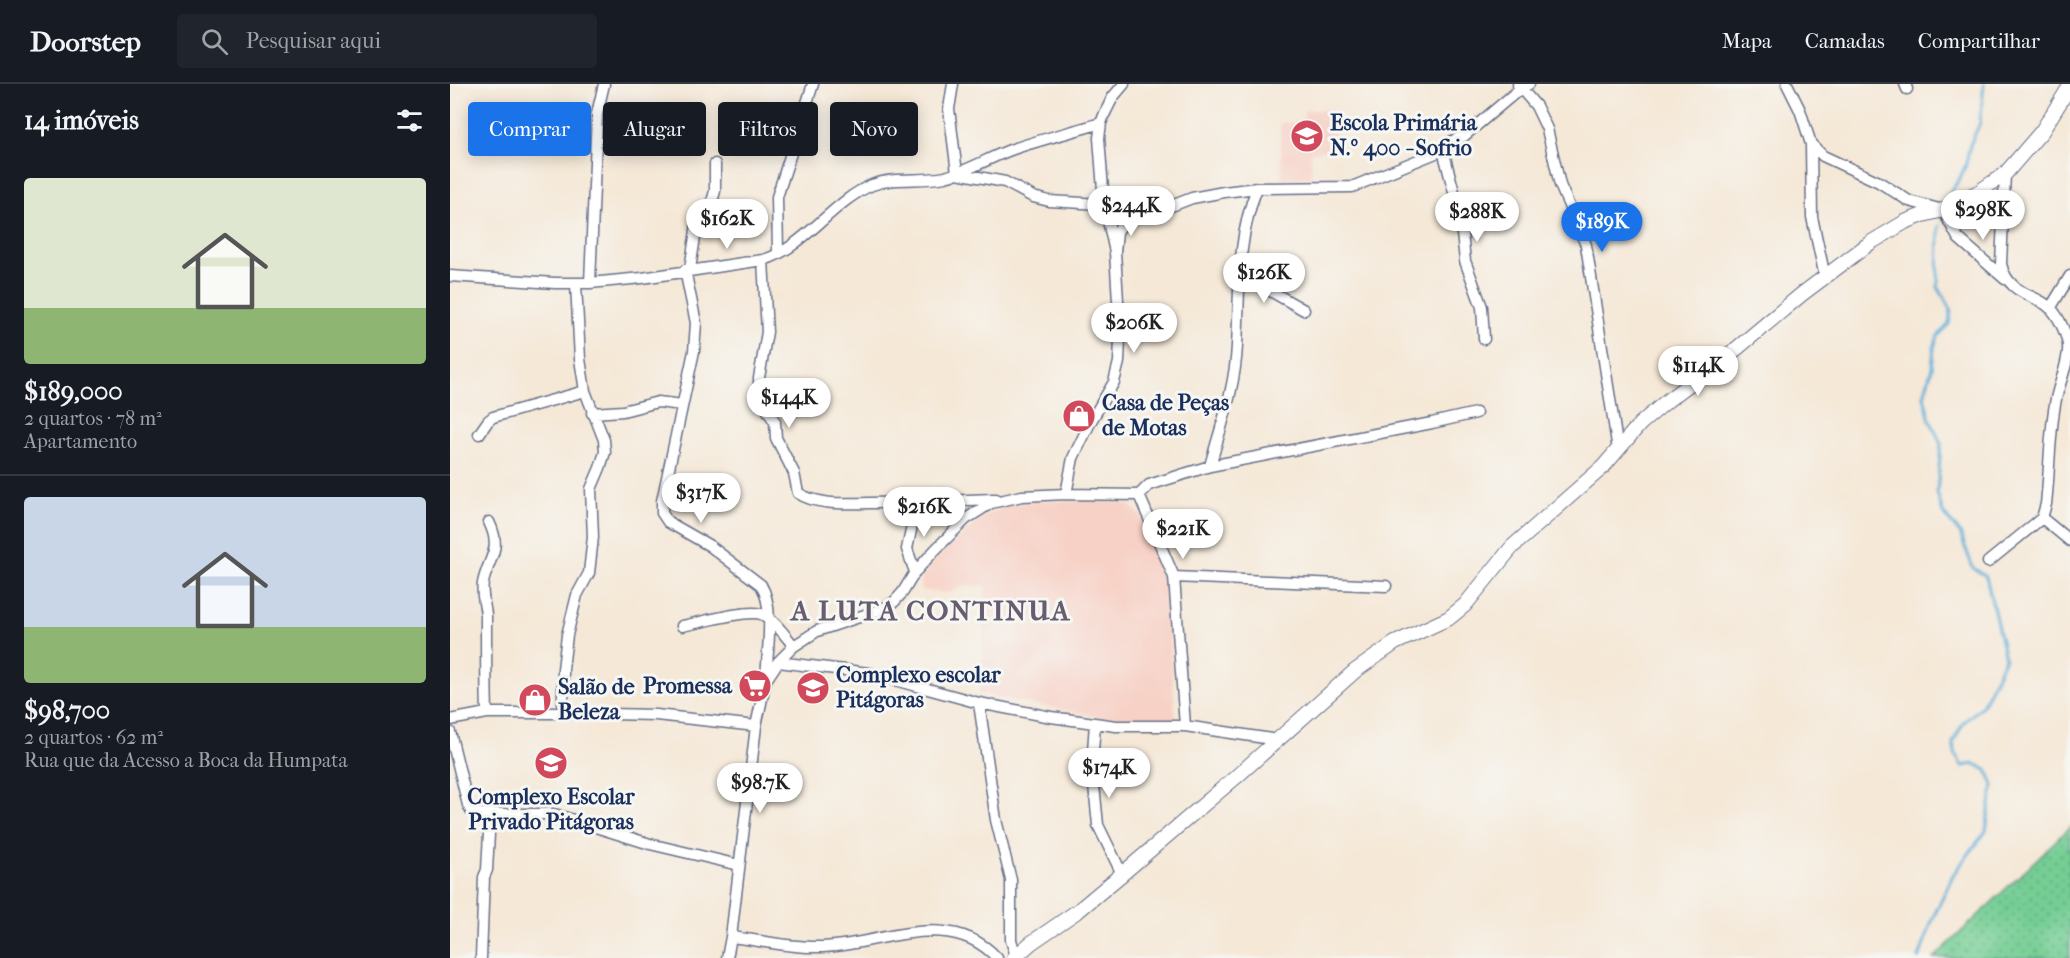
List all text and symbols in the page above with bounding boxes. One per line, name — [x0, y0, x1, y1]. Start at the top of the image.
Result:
search box — [177, 14, 597, 68]
text: Doorstep — [30, 25, 141, 58]
icon: search — [198, 25, 231, 58]
text: Pesquisar aqui — [246, 28, 381, 54]
text: Mapa — [1722, 29, 1772, 53]
text: Camadas — [1805, 29, 1885, 53]
text: Compartilhar — [1918, 29, 2040, 53]
chip: Comprar — [468, 102, 591, 156]
chip: Alugar — [603, 102, 706, 156]
chip: Filtros — [718, 102, 818, 156]
chip: Novo — [830, 102, 918, 156]
icon: filters — [393, 104, 426, 137]
text: 14 imóveis — [24, 105, 139, 136]
place label: Escola Primária N.º 400 - Sofrio — [1330, 110, 1478, 161]
school or university icon: Escola Primária N.º 400 - Sofrio — [1289, 118, 1325, 154]
pin: $244K — [1089, 186, 1173, 237]
pin: $298K — [1941, 190, 2025, 241]
pin: $288K — [1435, 192, 1519, 243]
text: $244K — [1101, 194, 1161, 217]
text: $298K — [1955, 198, 2011, 221]
pin: $162K — [685, 199, 769, 250]
text: $288K — [1449, 200, 1505, 223]
pin: $189K — [1560, 202, 1644, 253]
text: $162K — [700, 207, 754, 230]
text: $189K — [1575, 210, 1629, 233]
icon: home — [171, 217, 279, 325]
pin: $126K — [1222, 253, 1306, 304]
text: $126K — [1237, 261, 1291, 284]
pin: $206K — [1092, 303, 1176, 354]
text: $206K — [1105, 311, 1163, 334]
pin: $114K — [1656, 346, 1740, 397]
text: $114K — [1672, 354, 1724, 377]
text: $189,000 — [24, 376, 123, 407]
pin: $144K — [747, 378, 831, 429]
text: $144K — [761, 386, 817, 409]
place label: Casa de Peças de Motas — [1102, 390, 1229, 441]
shop icon: Casa de Peças de Motas — [1061, 398, 1097, 434]
text: 2 quartos · 78 m² — [24, 407, 162, 430]
text: Apartamento — [24, 430, 137, 453]
pin: $317K — [659, 473, 743, 524]
text: $317K — [676, 481, 726, 504]
pin: $216K — [882, 487, 966, 538]
text: $216K — [897, 495, 951, 518]
pin: $221K — [1141, 509, 1225, 560]
text: $221K — [1156, 517, 1210, 540]
icon: home — [171, 536, 279, 644]
district label: A LUTA CONTINUA — [789, 594, 1071, 627]
place label: Complexo escolar Pitágoras — [836, 662, 1001, 713]
supermarket icon: Promessa — [737, 668, 773, 704]
school or university icon: Complexo escolar Pitágoras — [795, 670, 831, 706]
place label: Promessa — [643, 673, 733, 699]
place label: Salão de Beleza — [558, 674, 635, 725]
shop icon: Salão de Beleza — [517, 682, 553, 718]
text: $98,700 — [24, 695, 110, 726]
text: 2 quartos · 62 m² — [24, 726, 163, 749]
school or university icon: Complexo Escolar Privado Pitágoras — [533, 745, 569, 781]
pin: $174K — [1067, 748, 1151, 799]
text: Rua que da Acesso a Boca da Humpata — [24, 749, 348, 772]
text: $174K — [1082, 756, 1136, 779]
pin: $98.7K — [711, 763, 809, 814]
text: $98.7K — [731, 771, 789, 794]
place label: Complexo Escolar Privado Pitágoras — [467, 784, 635, 835]

